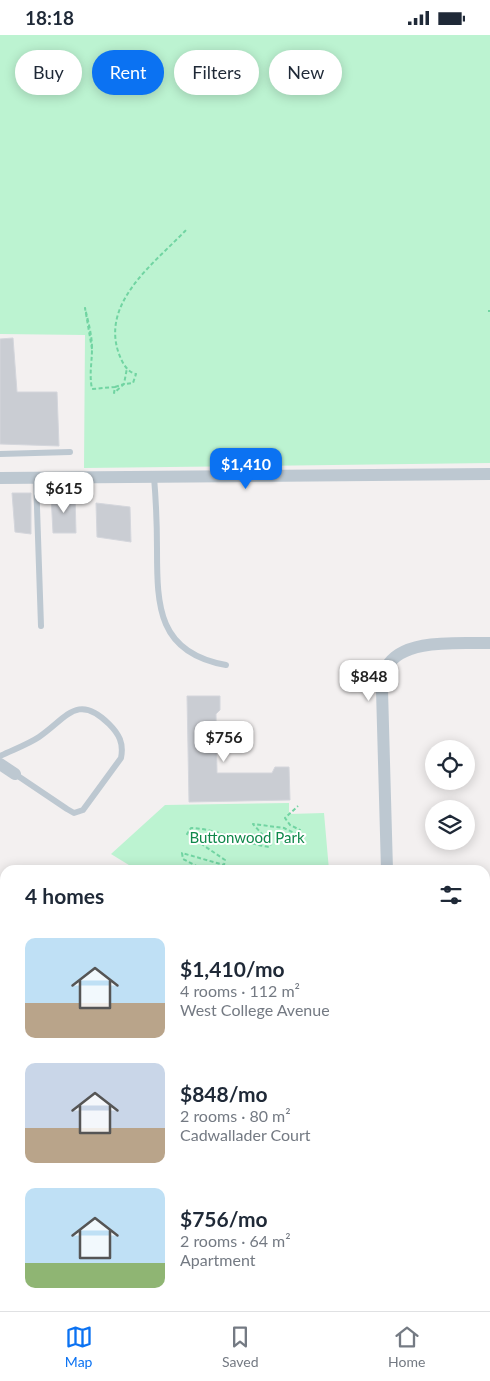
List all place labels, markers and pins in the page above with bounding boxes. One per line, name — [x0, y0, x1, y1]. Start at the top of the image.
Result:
pin: $1,410 — [205, 447, 287, 490]
pin: $615 — [34, 471, 94, 514]
pin: $848 — [339, 659, 399, 702]
pin: $756 — [194, 721, 254, 763]

